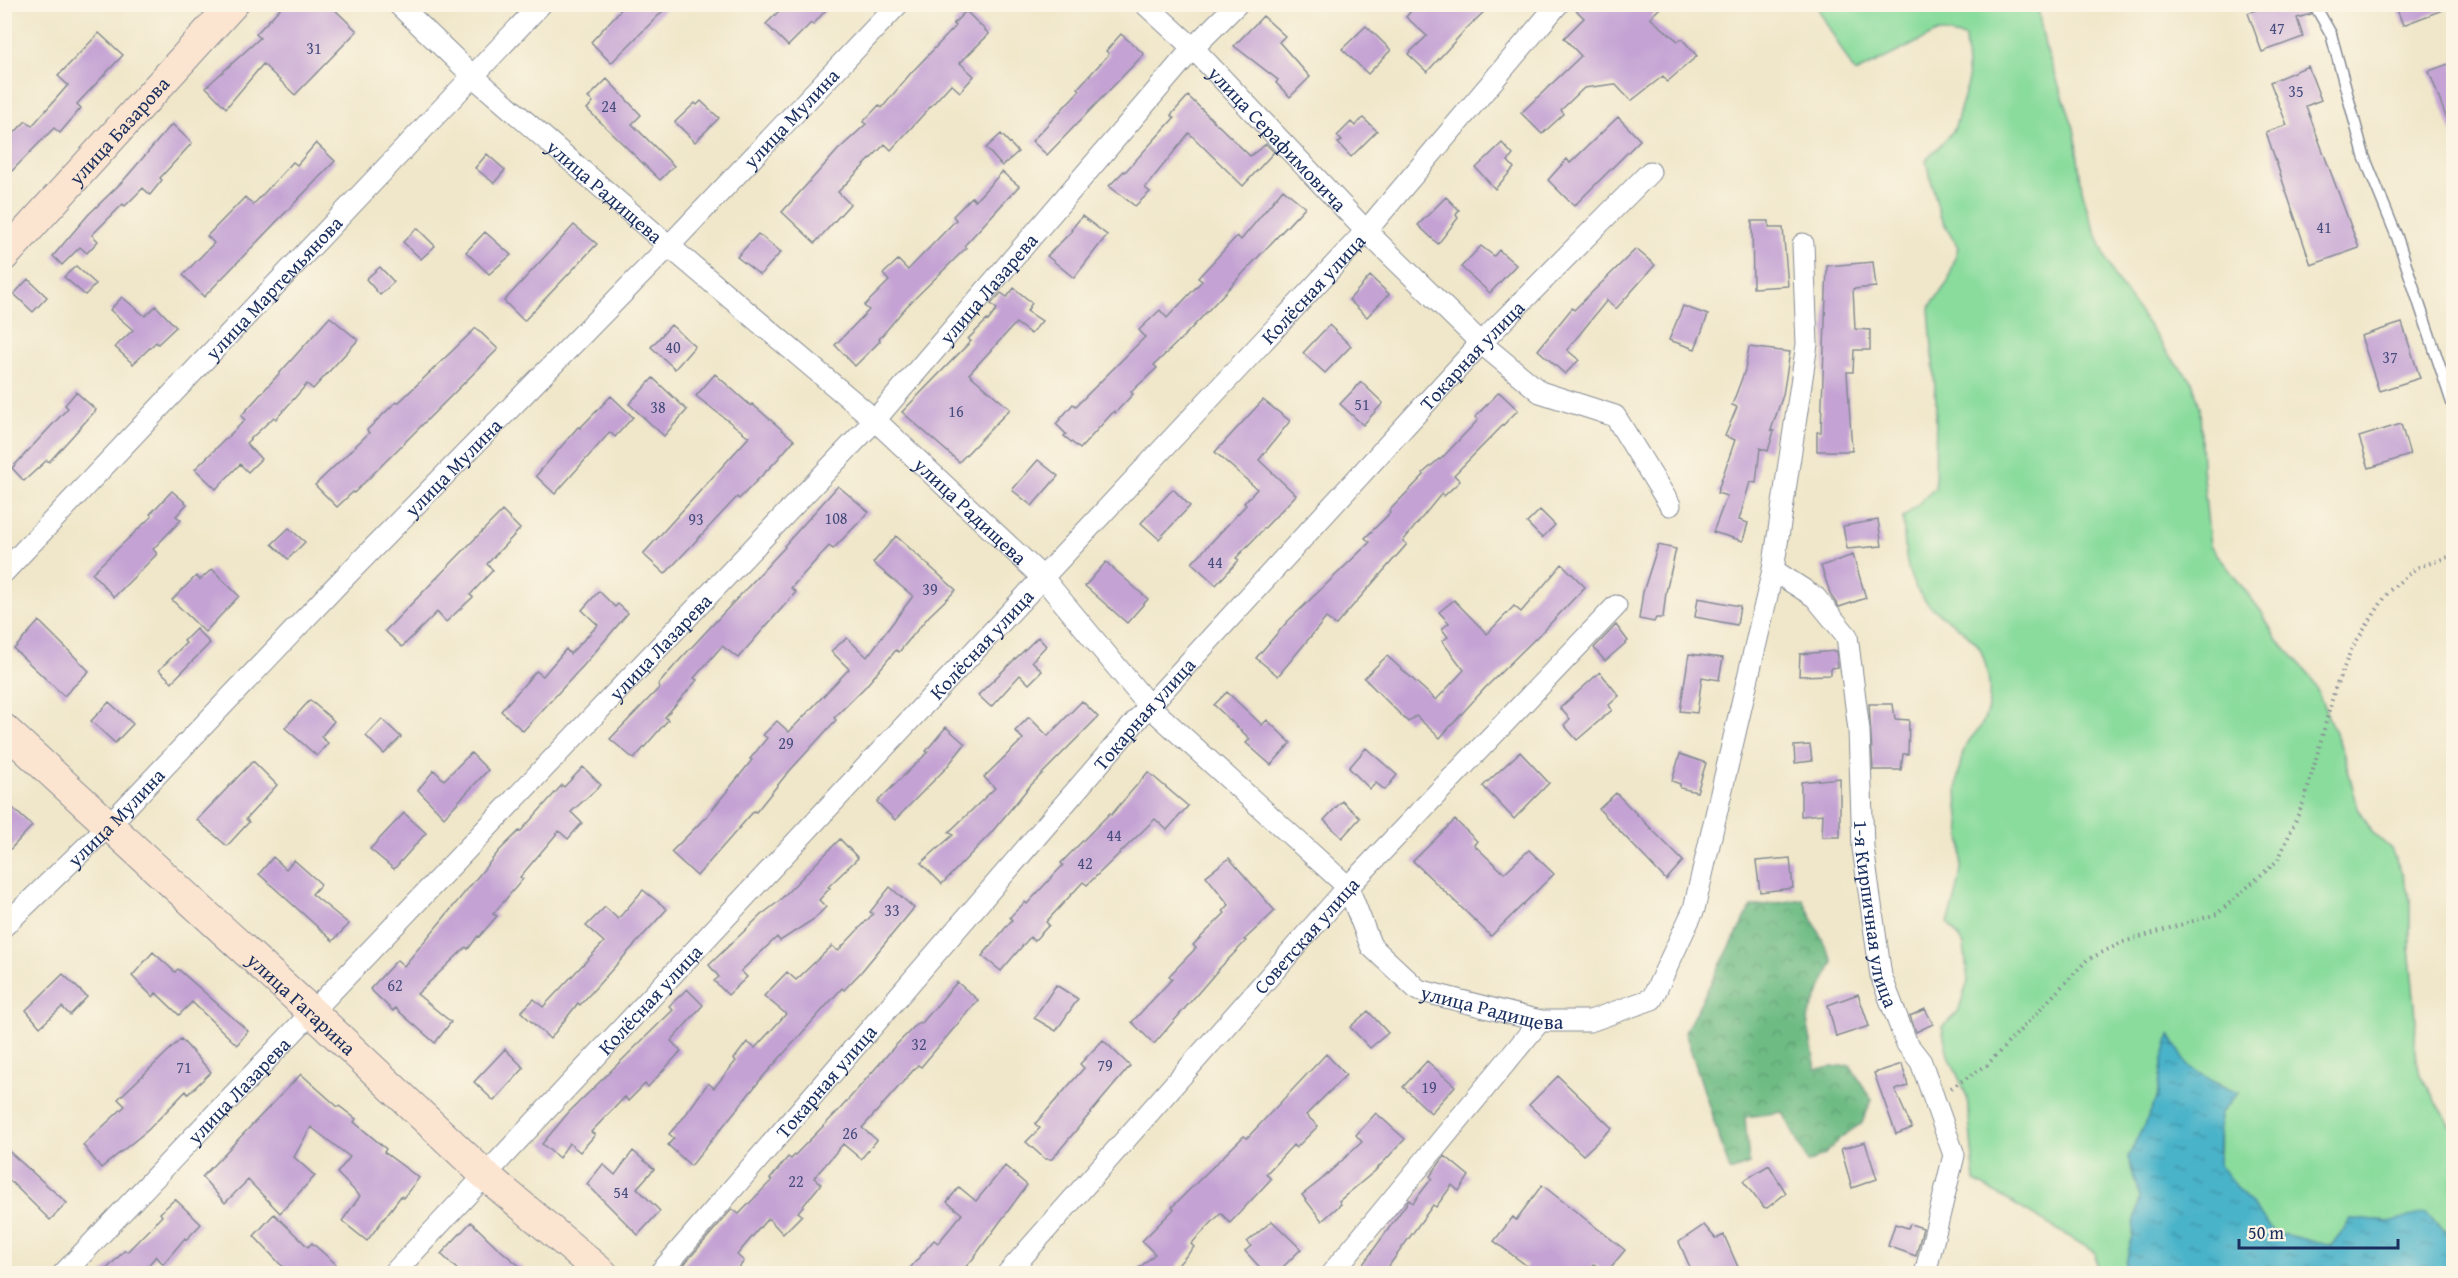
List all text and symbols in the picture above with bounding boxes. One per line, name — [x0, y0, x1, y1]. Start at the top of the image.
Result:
house number: 47 — [2269, 16, 2285, 40]
house number: 31 — [306, 36, 322, 60]
street label: улица Серафимовича — [1201, 58, 1354, 218]
street label: улица Мулина — [735, 61, 845, 175]
street label: улица Базарова — [61, 69, 176, 192]
house number: 35 — [2288, 79, 2304, 103]
house number: 24 — [601, 94, 617, 118]
street label: улица Радищева — [540, 131, 670, 250]
street label: улица Мартемьянова — [197, 208, 349, 366]
house number: 41 — [2316, 215, 2332, 239]
street label: улица Лазарева — [931, 226, 1044, 351]
street label: Колёсная улица — [1254, 226, 1372, 350]
street label: Токарная улица — [1412, 293, 1531, 416]
house number: 40 — [665, 335, 681, 359]
house number: 37 — [2382, 345, 2398, 369]
house number: 51 — [1354, 392, 1370, 416]
house number: 38 — [650, 395, 666, 419]
house number: 16 — [948, 399, 964, 423]
street label: улица Мулина — [397, 411, 508, 524]
street label: улица Радищева — [907, 449, 1034, 571]
house number: 108 — [824, 506, 848, 530]
house number: 93 — [688, 507, 704, 531]
house number: 44 — [1207, 550, 1223, 574]
house number: 39 — [922, 577, 938, 601]
street label: Колёсная улица — [922, 582, 1040, 705]
street label: улица Лазарева — [601, 586, 718, 707]
street label: Токарная улица — [1086, 650, 1202, 776]
house number: 29 — [778, 731, 794, 755]
street label: улица Мулина — [59, 761, 171, 874]
street label: 1-я Кирпичная улица — [1848, 819, 1906, 1012]
house number: 44 — [1106, 823, 1122, 847]
house number: 42 — [1077, 851, 1093, 875]
street label: Советская улица — [1246, 869, 1366, 1000]
house number: 33 — [884, 898, 900, 922]
street label: Колёсная улица — [591, 937, 709, 1061]
street label: улица Гагарина — [240, 944, 363, 1062]
house number: 62 — [387, 973, 403, 997]
street label: улица Радищева — [1417, 977, 1564, 1036]
street label: Токарная улица — [768, 1017, 883, 1144]
street label: улица Лазарева — [179, 1029, 297, 1151]
house number: 32 — [911, 1032, 927, 1056]
house number: 79 — [1097, 1053, 1113, 1077]
house number: 71 — [176, 1055, 192, 1079]
house number: 19 — [1421, 1075, 1437, 1099]
house number: 26 — [842, 1121, 858, 1145]
house number: 22 — [788, 1169, 804, 1193]
house number: 54 — [613, 1180, 629, 1204]
scale bar — [2239, 1212, 2398, 1250]
text: 50 m — [2248, 1219, 2284, 1246]

